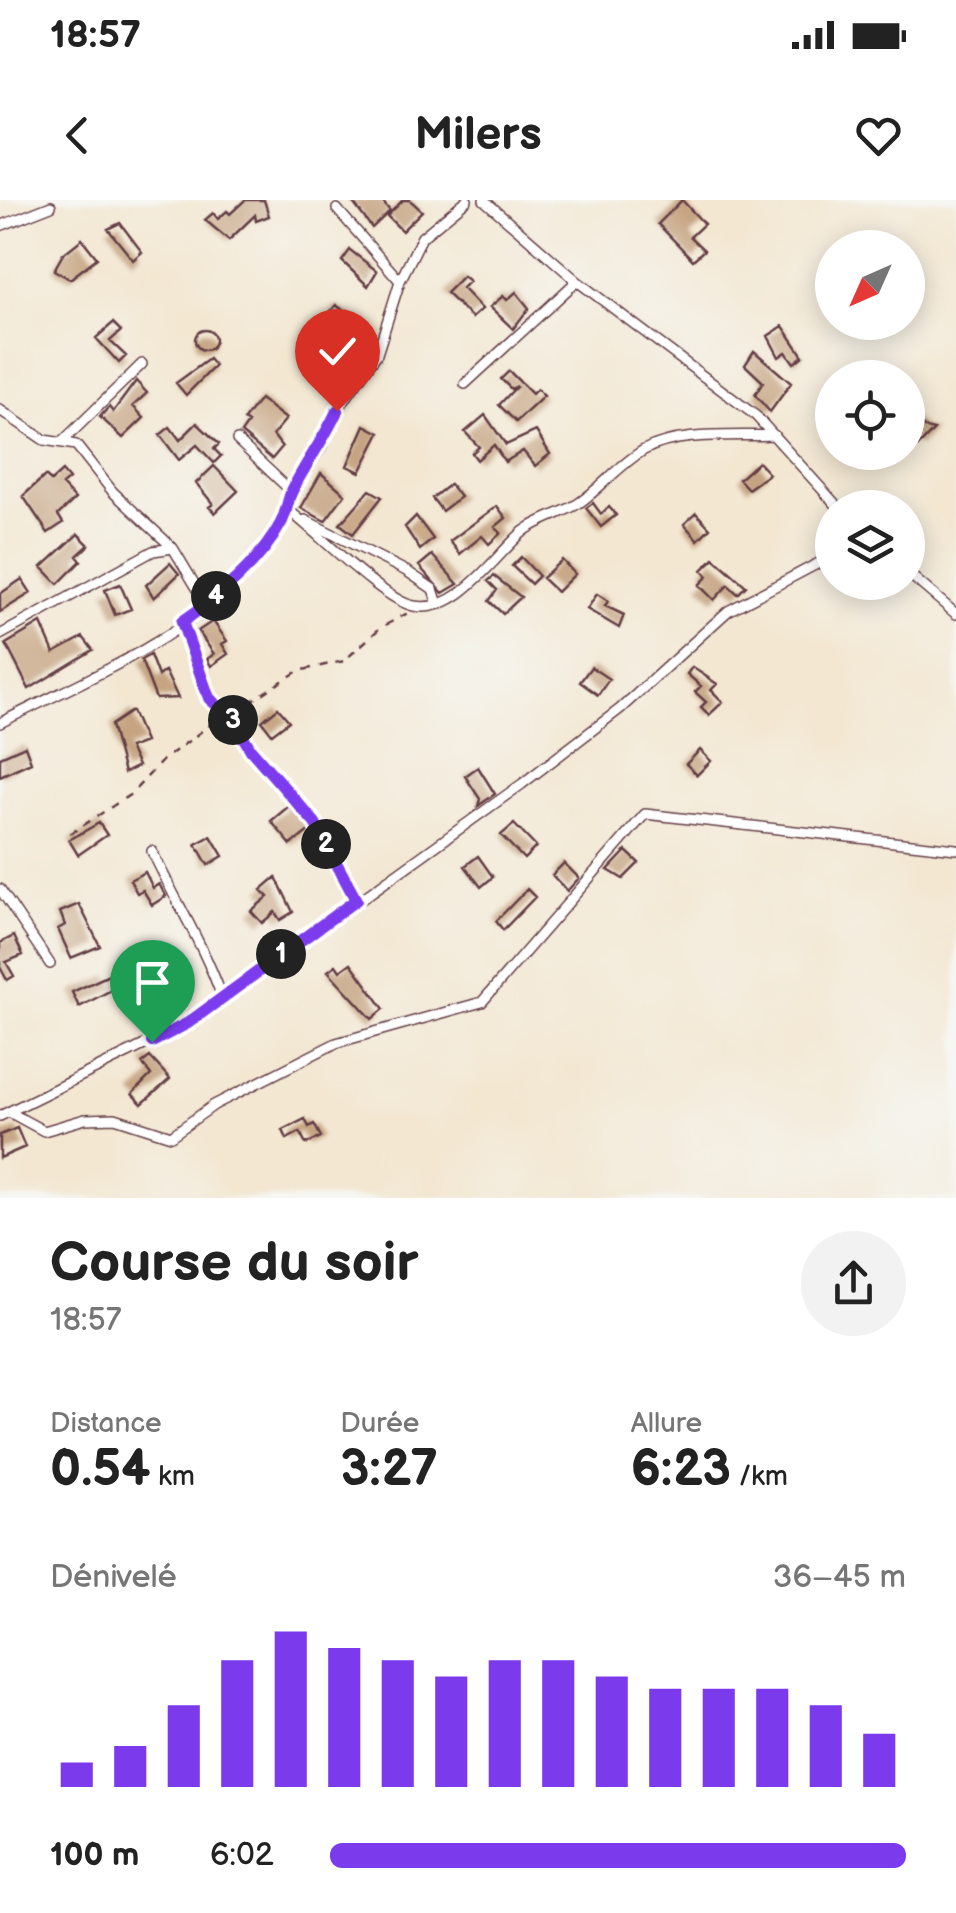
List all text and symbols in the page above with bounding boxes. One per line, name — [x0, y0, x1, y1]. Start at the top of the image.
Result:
text: 18:57 — [50, 13, 141, 58]
icon: back — [50, 108, 105, 163]
text: Milers — [414, 108, 542, 163]
icon: heart — [851, 108, 906, 163]
north arrow — [815, 230, 925, 340]
map controls — [815, 230, 925, 600]
pin — [295, 309, 380, 412]
icon: check — [310, 324, 365, 379]
button: locate — [815, 360, 925, 470]
button: layers — [815, 490, 925, 600]
pin: 4 — [191, 571, 241, 621]
text: 4 — [208, 579, 224, 612]
pin: 3 — [208, 695, 258, 745]
text: 3 — [225, 703, 241, 736]
pin: 2 — [301, 819, 351, 869]
text: 2 — [318, 827, 334, 860]
pin: 1 — [256, 929, 306, 979]
text: 1 — [275, 937, 287, 970]
pin — [110, 940, 195, 1043]
icon: arrive — [125, 955, 180, 1010]
text: Course du soir — [50, 1230, 418, 1297]
button: share — [801, 1231, 906, 1336]
text: 18:57 — [50, 1301, 122, 1340]
text: Distance — [50, 1407, 162, 1440]
text: Durée — [340, 1407, 419, 1440]
text: Allure — [631, 1407, 702, 1440]
text: 0.54 — [50, 1440, 150, 1500]
text: 3:27 — [340, 1440, 438, 1500]
text: 6:23 — [631, 1440, 731, 1500]
text: km — [150, 1460, 195, 1493]
text: /km — [731, 1460, 788, 1493]
text: Dénivelé — [50, 1558, 177, 1597]
text: 36–45 m — [773, 1558, 906, 1597]
text: 100 m — [50, 1836, 139, 1875]
text: 6:02 — [210, 1836, 274, 1875]

